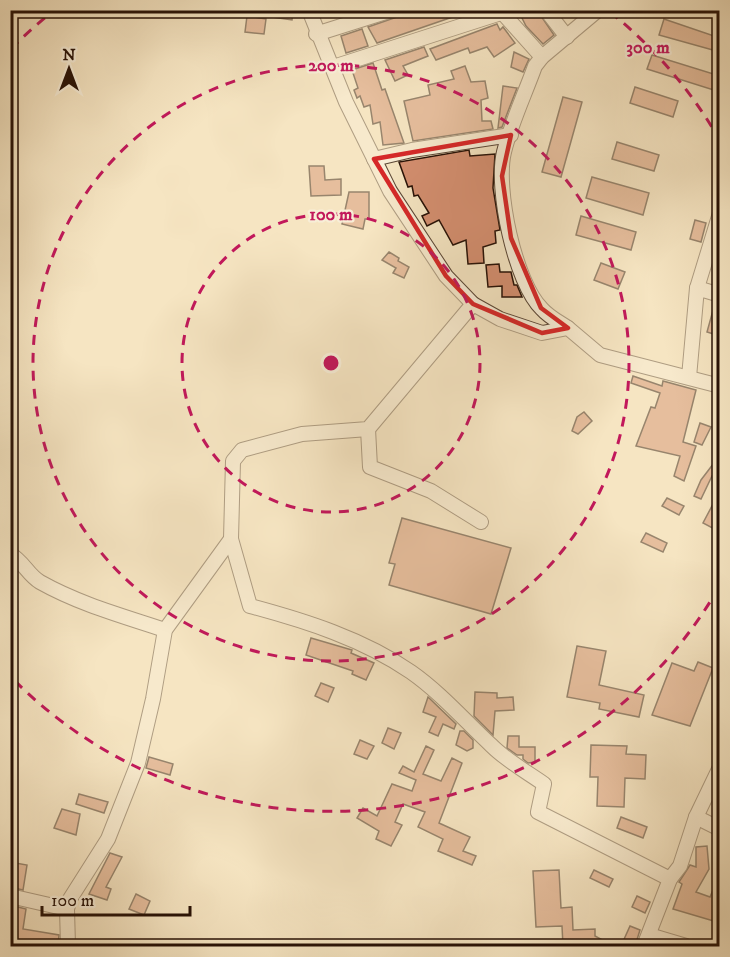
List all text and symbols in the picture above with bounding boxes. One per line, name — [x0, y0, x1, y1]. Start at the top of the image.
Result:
text: 300 m — [626, 37, 670, 59]
north arrow — [39, 39, 99, 99]
text: N — [62, 45, 76, 65]
text: 200 m — [308, 55, 354, 77]
text: 100 m — [309, 204, 353, 226]
centre of rings — [321, 353, 341, 373]
scale bar — [42, 879, 190, 917]
text: 100 m — [51, 890, 94, 912]

